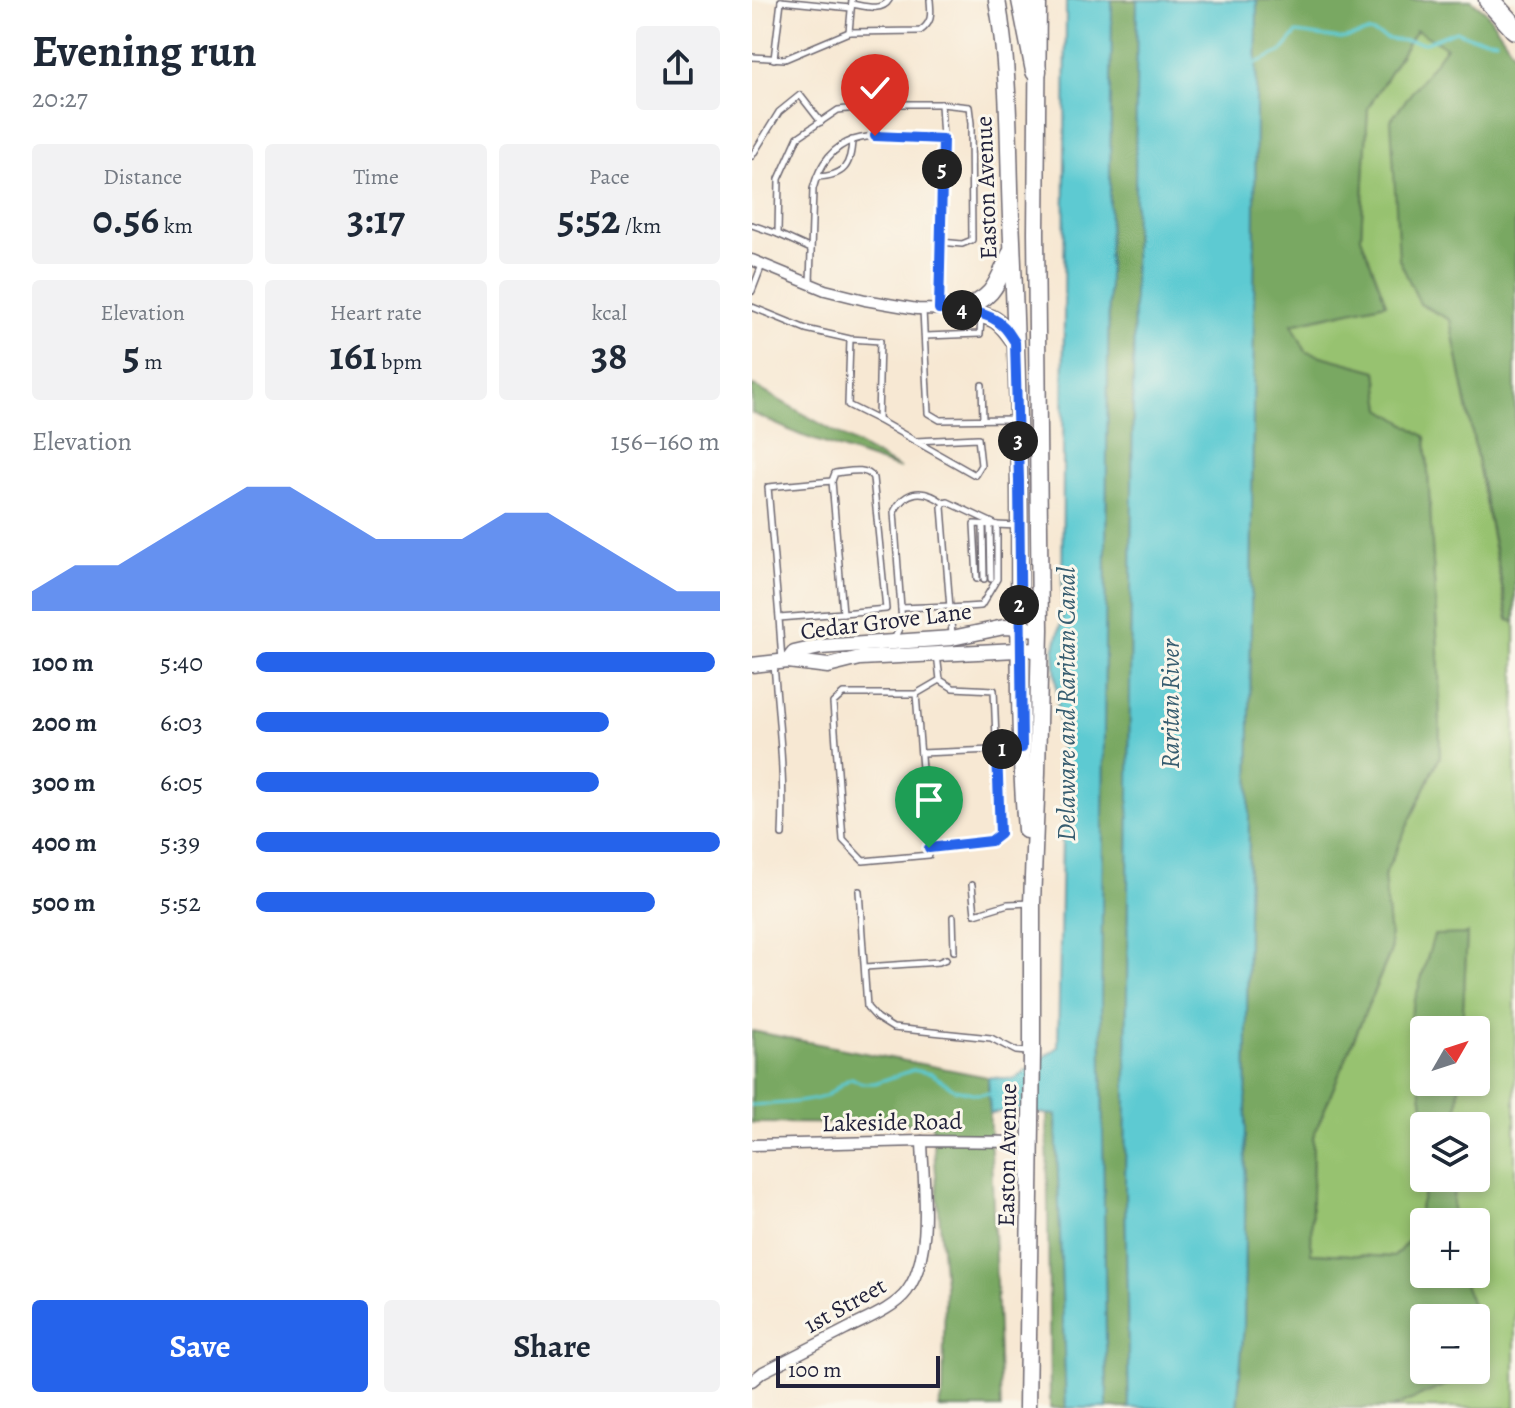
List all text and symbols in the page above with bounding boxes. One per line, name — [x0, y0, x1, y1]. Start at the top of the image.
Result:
text: Evening run — [32, 21, 257, 81]
button: share — [636, 26, 720, 110]
pin — [841, 54, 909, 136]
icon: check — [853, 66, 897, 110]
text: 20:27 — [32, 81, 88, 116]
street label: Easton Avenue — [968, 116, 1004, 260]
pin: 5 — [922, 149, 962, 189]
text: 5 — [937, 154, 947, 184]
text: Distance — [103, 162, 182, 192]
text: Time — [353, 162, 399, 192]
text: Pace — [589, 162, 630, 192]
text: 0.56 — [92, 192, 159, 247]
text: 3:17 — [347, 192, 405, 247]
text: 5:52 — [557, 192, 620, 247]
text: km — [159, 211, 193, 241]
text: /km — [620, 211, 661, 241]
pin: 4 — [942, 290, 982, 330]
text: 4 — [957, 295, 967, 325]
text: Elevation — [100, 298, 185, 328]
text: Heart rate — [330, 298, 422, 328]
text: kcal — [592, 298, 627, 328]
text: 5 — [123, 328, 140, 383]
text: 161 — [330, 328, 377, 383]
text: 38 — [591, 328, 628, 383]
text: m — [140, 347, 163, 377]
text: bpm — [377, 347, 422, 377]
pin: 3 — [998, 421, 1038, 461]
text: Elevation — [32, 424, 132, 459]
text: 156–160 m — [611, 424, 720, 459]
text: 3 — [1013, 426, 1023, 456]
water label: Delaware and Raritan Canal — [1049, 566, 1084, 841]
pin: 2 — [999, 585, 1039, 625]
text: 2 — [1014, 590, 1024, 620]
street label: Cedar Grove Lane — [798, 595, 974, 647]
water label: Raritan River — [1153, 638, 1188, 769]
text: 100 m — [32, 645, 94, 680]
text: 5:40 — [160, 645, 203, 680]
text: 200 m — [32, 705, 97, 740]
text: 6:03 — [160, 705, 203, 740]
pin: 1 — [982, 729, 1022, 769]
text: 1 — [998, 734, 1006, 764]
text: 300 m — [32, 765, 96, 800]
text: 6:05 — [160, 765, 203, 800]
pin — [895, 766, 963, 848]
icon: arrive — [907, 778, 951, 822]
text: 400 m — [32, 825, 97, 860]
text: 5:39 — [160, 825, 200, 860]
text: 500 m — [32, 885, 96, 920]
text: 5:52 — [160, 885, 201, 920]
north arrow — [1410, 1016, 1490, 1096]
map controls — [1410, 1016, 1490, 1384]
street label: Easton Avenue — [990, 1083, 1024, 1227]
street label: Lakeside Road — [822, 1105, 963, 1139]
button: layers — [1410, 1112, 1490, 1192]
button: + — [1410, 1208, 1490, 1288]
street label: 1st Street — [798, 1269, 892, 1341]
button: Save — [32, 1300, 368, 1392]
button: Share — [384, 1300, 720, 1392]
button: − — [1410, 1304, 1490, 1384]
scale bar — [776, 1352, 940, 1388]
text: 100 m — [788, 1355, 842, 1385]

